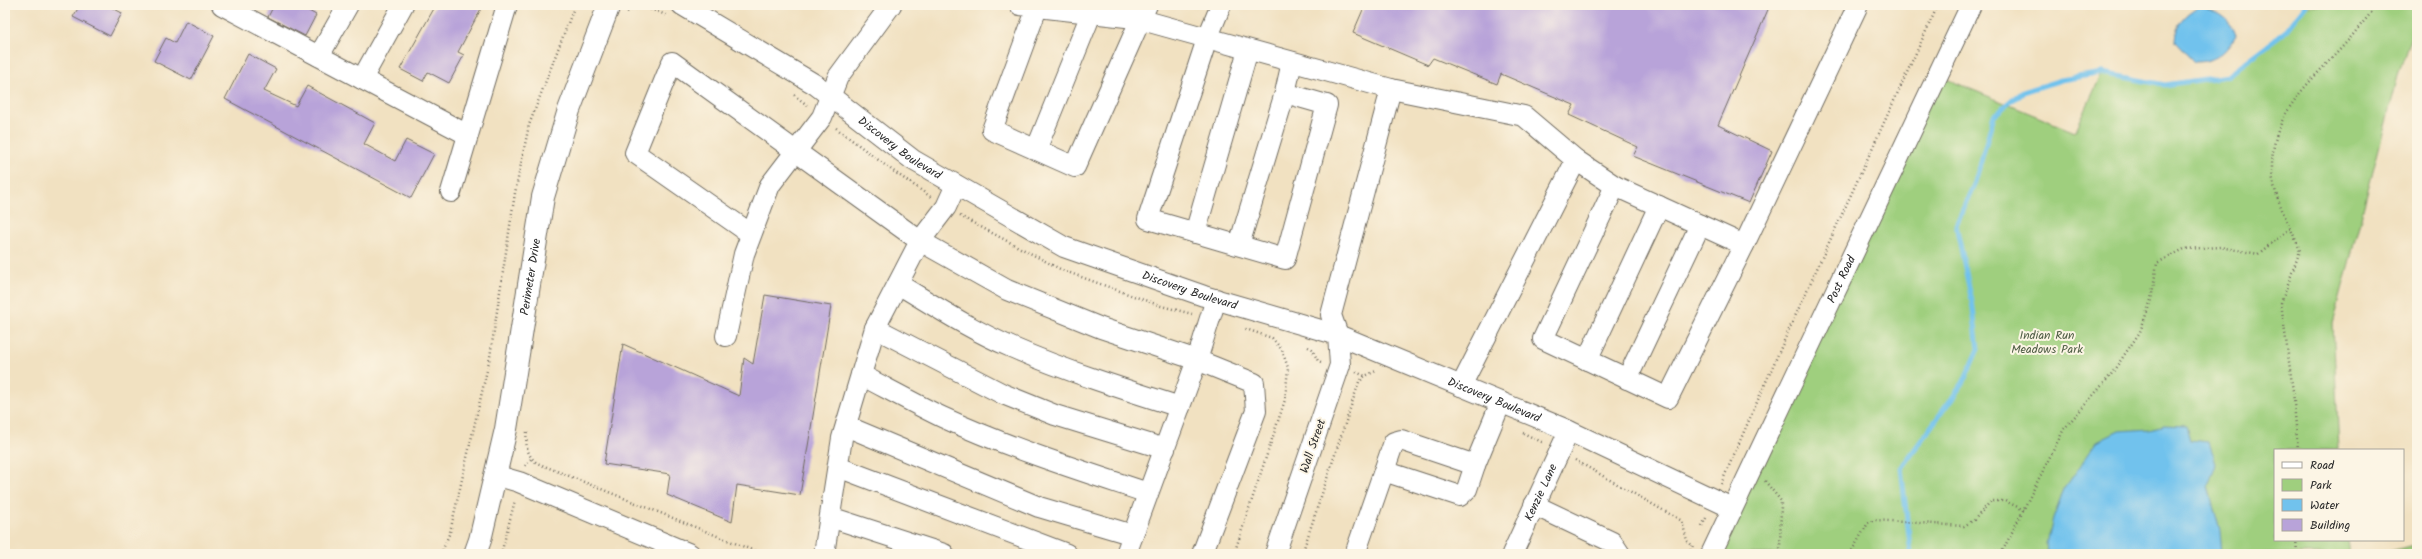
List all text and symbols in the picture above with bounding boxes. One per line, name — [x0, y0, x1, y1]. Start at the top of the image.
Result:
street label: Discovery Boulevard — [854, 111, 946, 185]
street label: Perimeter Drive — [515, 236, 546, 317]
street label: Post Road — [1822, 251, 1861, 306]
street label: Discovery Boulevard — [1140, 266, 1241, 315]
park label: Indian Run Meadows Park — [2011, 326, 2083, 359]
street label: Discovery Boulevard — [1445, 372, 1545, 428]
street label: Wall Street — [1295, 416, 1331, 476]
legend — [2274, 449, 2404, 541]
text: Road — [2310, 456, 2335, 475]
street label: Kenzie Lane — [1519, 460, 1562, 524]
text: Park — [2310, 476, 2332, 495]
text: Water — [2310, 496, 2340, 515]
text: Building — [2310, 516, 2350, 535]

